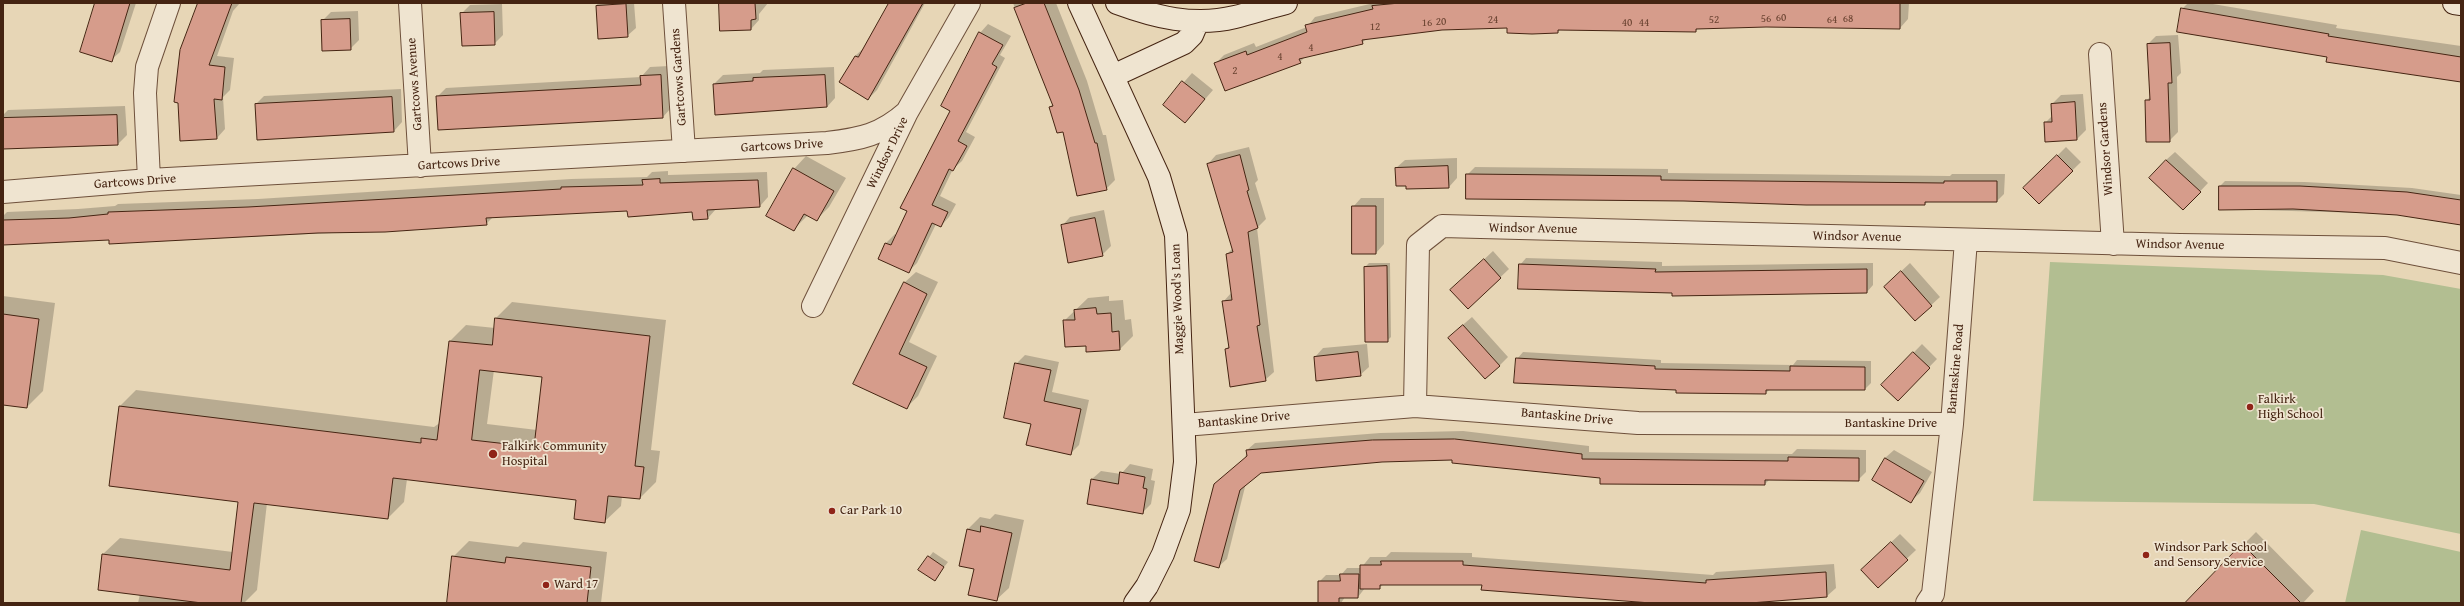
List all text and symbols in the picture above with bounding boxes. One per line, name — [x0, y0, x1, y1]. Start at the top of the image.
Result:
house number: 60 — [1776, 11, 1786, 25]
house number: 56 — [1761, 12, 1771, 26]
house number: 68 — [1843, 12, 1853, 26]
house number: 24 — [1488, 13, 1498, 27]
house number: 52 — [1709, 13, 1719, 27]
house number: 64 — [1827, 13, 1837, 27]
house number: 20 — [1436, 15, 1446, 29]
house number: 16 — [1422, 16, 1432, 30]
house number: 40 — [1622, 16, 1632, 30]
house number: 44 — [1639, 16, 1649, 30]
house number: 12 — [1370, 20, 1380, 34]
street label: Gartcows Gardens — [668, 28, 690, 126]
street label: Gartcows Avenue — [404, 37, 426, 131]
house number: 4 — [1308, 41, 1314, 55]
house number: 4 — [1277, 50, 1283, 64]
house number: 2 — [1232, 64, 1238, 78]
street label: Windsor Gardens — [2095, 102, 2117, 196]
street label: Windsor Drive — [864, 114, 912, 192]
street label: Gartcows Drive — [740, 136, 824, 156]
street label: Gartcows Drive — [417, 154, 501, 174]
street label: Gartcows Drive — [93, 171, 177, 193]
street label: Windsor Avenue — [1488, 220, 1578, 238]
street label: Windsor Avenue — [1812, 228, 1902, 246]
street label: Windsor Avenue — [2135, 236, 2225, 254]
street label: Maggie Wood's Loan — [1168, 243, 1188, 355]
street label: Bantaskine Road — [1944, 323, 1968, 415]
place label: Falkirk High School — [2258, 392, 2323, 423]
marker: Falkirk High School — [2245, 402, 2255, 412]
street label: Bantaskine Drive — [1520, 405, 1614, 429]
street label: Bantaskine Drive — [1197, 408, 1291, 432]
street label: Bantaskine Drive — [1845, 416, 1937, 432]
place label: Falkirk Community Hospital — [502, 439, 607, 470]
marker: Falkirk Community Hospital — [487, 448, 499, 460]
place label: Car Park 10 — [840, 503, 902, 519]
marker: Car Park 10 — [827, 506, 837, 516]
place label: Windsor Park School and Sensory Service — [2154, 540, 2267, 571]
marker: Windsor Park School and Sensory Service — [2141, 550, 2151, 560]
place label: Ward 17 — [554, 577, 598, 593]
marker: Ward 17 — [541, 580, 551, 590]

